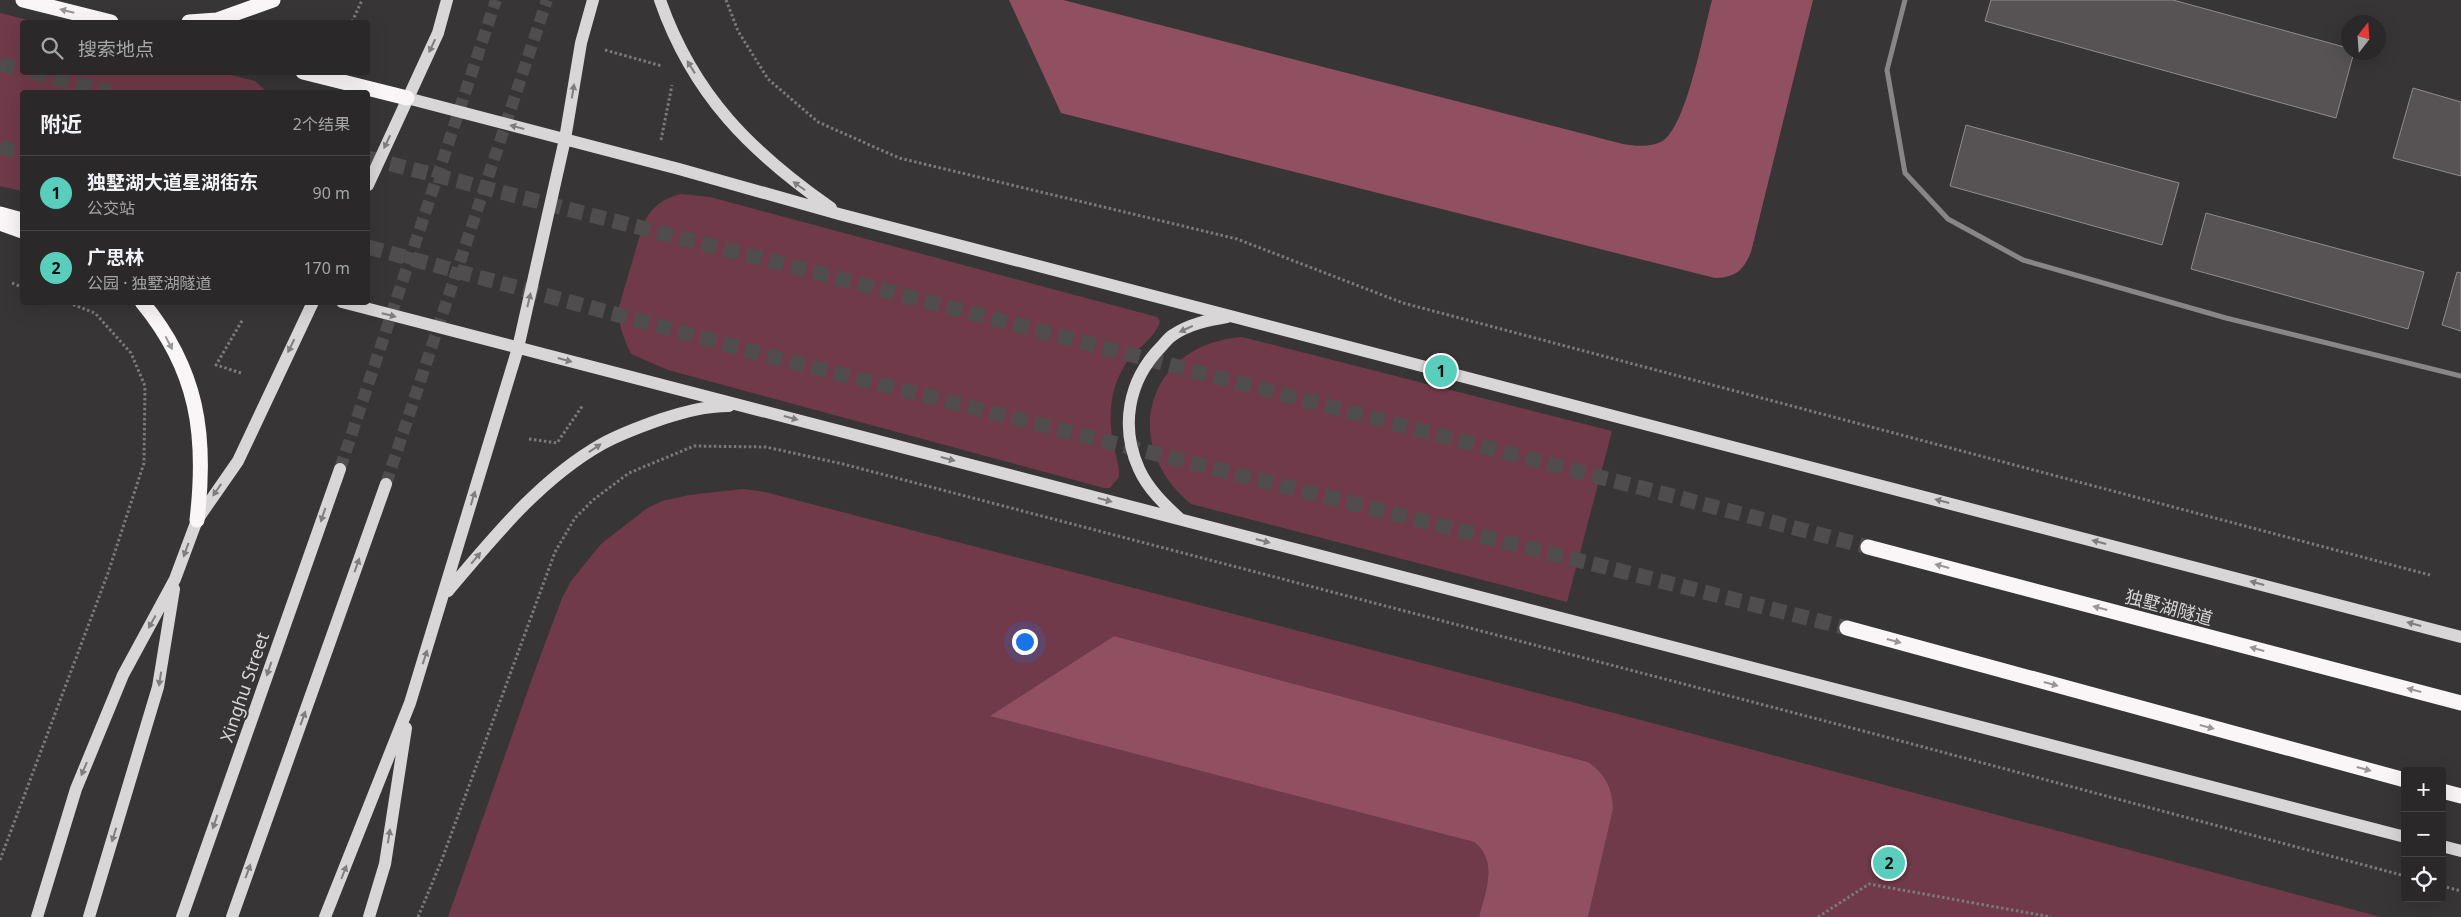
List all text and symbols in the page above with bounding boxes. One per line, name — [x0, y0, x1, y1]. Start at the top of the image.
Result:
one-way arrow — [60, 7, 75, 15]
north arrow — [2341, 15, 2386, 60]
search box — [20, 20, 370, 75]
icon: search — [38, 34, 66, 62]
text: 搜索地点 — [78, 36, 154, 62]
one-way arrow — [427, 39, 435, 53]
one-way arrow — [686, 60, 695, 73]
one-way arrow — [569, 83, 577, 99]
text: 附近 — [40, 110, 82, 138]
text: 2个结果 — [293, 113, 350, 135]
one-way arrow — [510, 123, 525, 131]
one-way arrow — [383, 134, 392, 149]
text: 独墅湖大道星湖街东 — [87, 169, 258, 195]
one-way arrow — [793, 181, 806, 191]
text: 1 — [51, 182, 61, 204]
text: 90 m — [313, 182, 350, 204]
text: 公交站 — [87, 197, 135, 219]
text: 广思林 — [87, 244, 144, 270]
text: 2 — [51, 257, 61, 279]
text: 170 m — [303, 257, 350, 279]
text: 公园 · 独墅湖隧道 — [87, 272, 212, 294]
one-way arrow — [525, 293, 533, 308]
one-way arrow — [382, 311, 397, 319]
one-way arrow — [1178, 324, 1193, 333]
one-way arrow — [165, 336, 173, 350]
one-way arrow — [287, 339, 295, 353]
pin: 1 — [1425, 352, 1457, 390]
one-way arrow — [558, 357, 573, 365]
one-way arrow — [783, 415, 798, 423]
one-way arrow — [589, 444, 602, 453]
one-way arrow — [940, 455, 956, 463]
one-way arrow — [213, 484, 223, 497]
one-way arrow — [470, 490, 478, 505]
one-way arrow — [1098, 496, 1113, 504]
one-way arrow — [1935, 497, 1950, 505]
one-way arrow — [319, 508, 326, 523]
one-way arrow — [1255, 537, 1270, 545]
one-way arrow — [2092, 538, 2107, 546]
one-way arrow — [182, 542, 189, 557]
one-way arrow — [470, 552, 482, 564]
one-way arrow — [353, 557, 361, 572]
one-way arrow — [1935, 562, 1950, 570]
one-way arrow — [2249, 579, 2264, 587]
street label: 独墅湖隧道 — [2122, 584, 2216, 630]
one-way arrow — [2092, 603, 2107, 611]
one-way arrow — [148, 615, 156, 629]
one-way arrow — [2406, 620, 2421, 628]
street label: Xinghu Street — [214, 628, 274, 745]
your location — [1012, 629, 1038, 655]
one-way arrow — [1886, 637, 1901, 645]
one-way arrow — [2249, 645, 2264, 653]
one-way arrow — [421, 649, 429, 664]
one-way arrow — [265, 661, 272, 676]
one-way arrow — [155, 672, 163, 688]
one-way arrow — [2043, 680, 2058, 688]
one-way arrow — [2406, 686, 2421, 694]
one-way arrow — [299, 710, 307, 725]
one-way arrow — [2200, 723, 2215, 731]
one-way arrow — [80, 762, 87, 777]
one-way arrow — [2357, 766, 2372, 774]
map controls — [2401, 767, 2446, 902]
button: + — [2401, 767, 2446, 812]
button: − — [2401, 812, 2446, 857]
one-way arrow — [211, 815, 219, 830]
one-way arrow — [386, 827, 394, 843]
one-way arrow — [109, 828, 117, 843]
pin: 2 — [1873, 844, 1905, 882]
button: locate — [2401, 857, 2446, 902]
one-way arrow — [244, 863, 252, 878]
one-way arrow — [340, 864, 348, 879]

